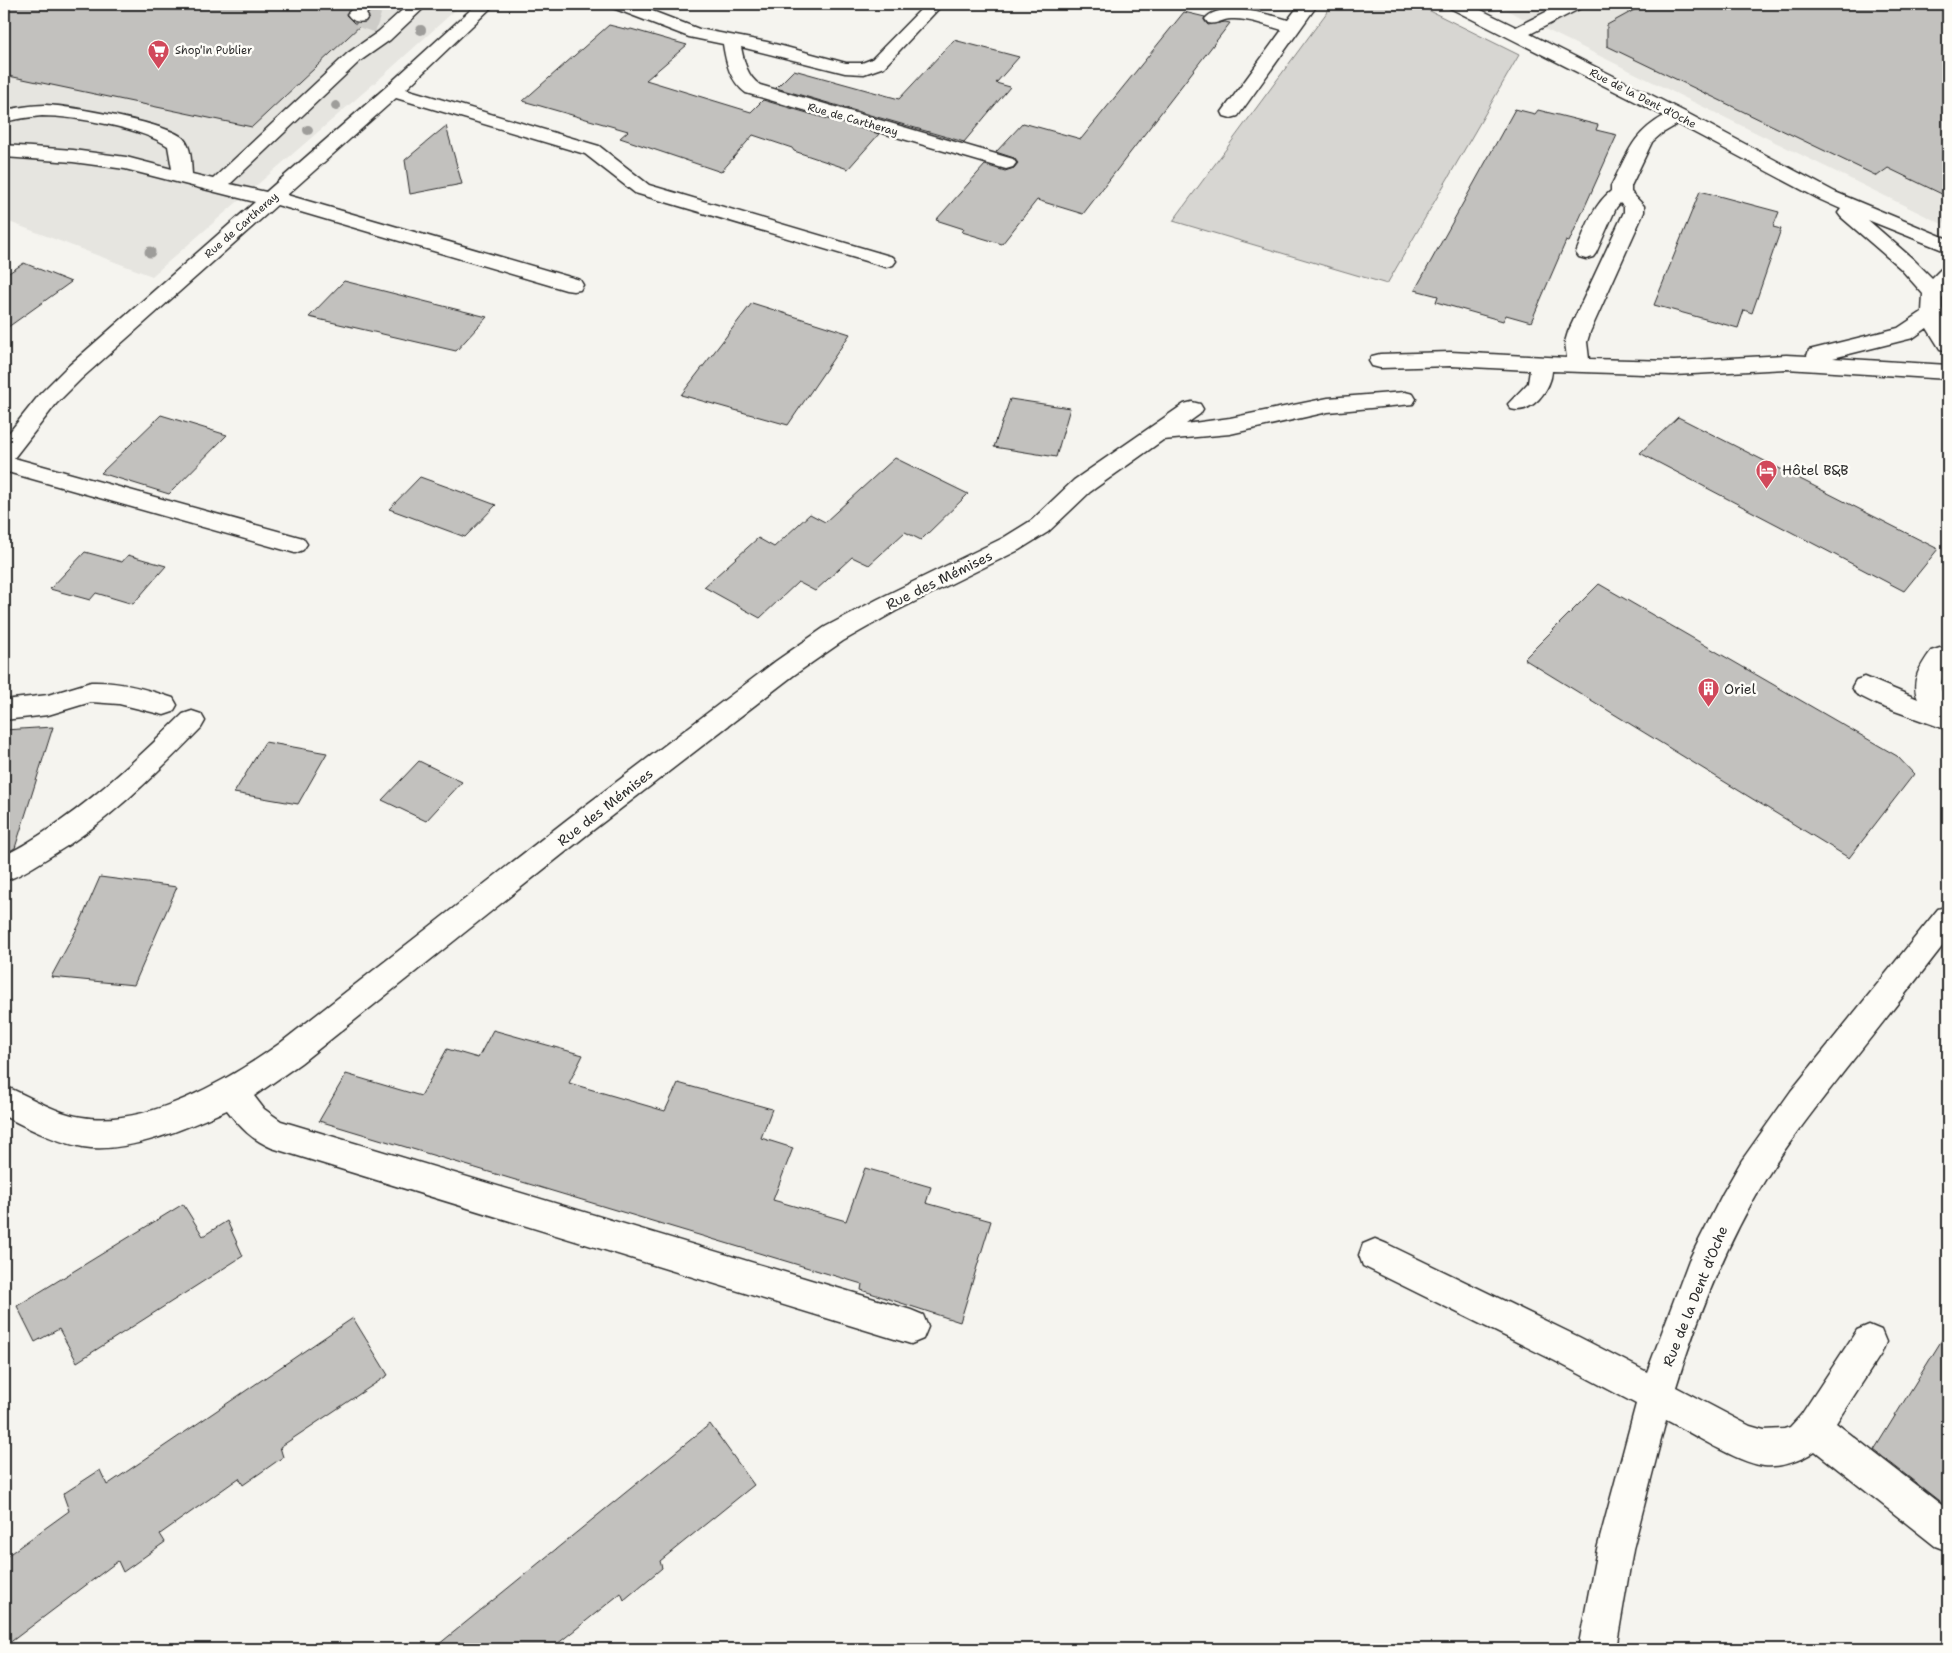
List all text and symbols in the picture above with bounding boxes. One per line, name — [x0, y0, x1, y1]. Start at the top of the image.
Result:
supermarket icon: Shop'in Publier — [147, 38, 171, 69]
place label: Shop'in Publier — [175, 43, 252, 58]
street label: Rue de la Dent d'Oche — [1587, 65, 1699, 132]
street label: Rue de Cartheray — [806, 99, 900, 140]
street label: Rue de Cartheray — [201, 189, 281, 262]
hotel icon: Hôtel B&B — [1754, 458, 1778, 489]
place label: Hôtel B&B — [1782, 461, 1848, 479]
street label: Rue des Mémises — [883, 546, 995, 614]
building icon: Oriel — [1696, 677, 1720, 708]
place label: Oriel — [1724, 680, 1757, 698]
street label: Rue des Mémises — [554, 764, 656, 850]
street label: Rue de la Dent d'Oche — [1659, 1223, 1731, 1369]

